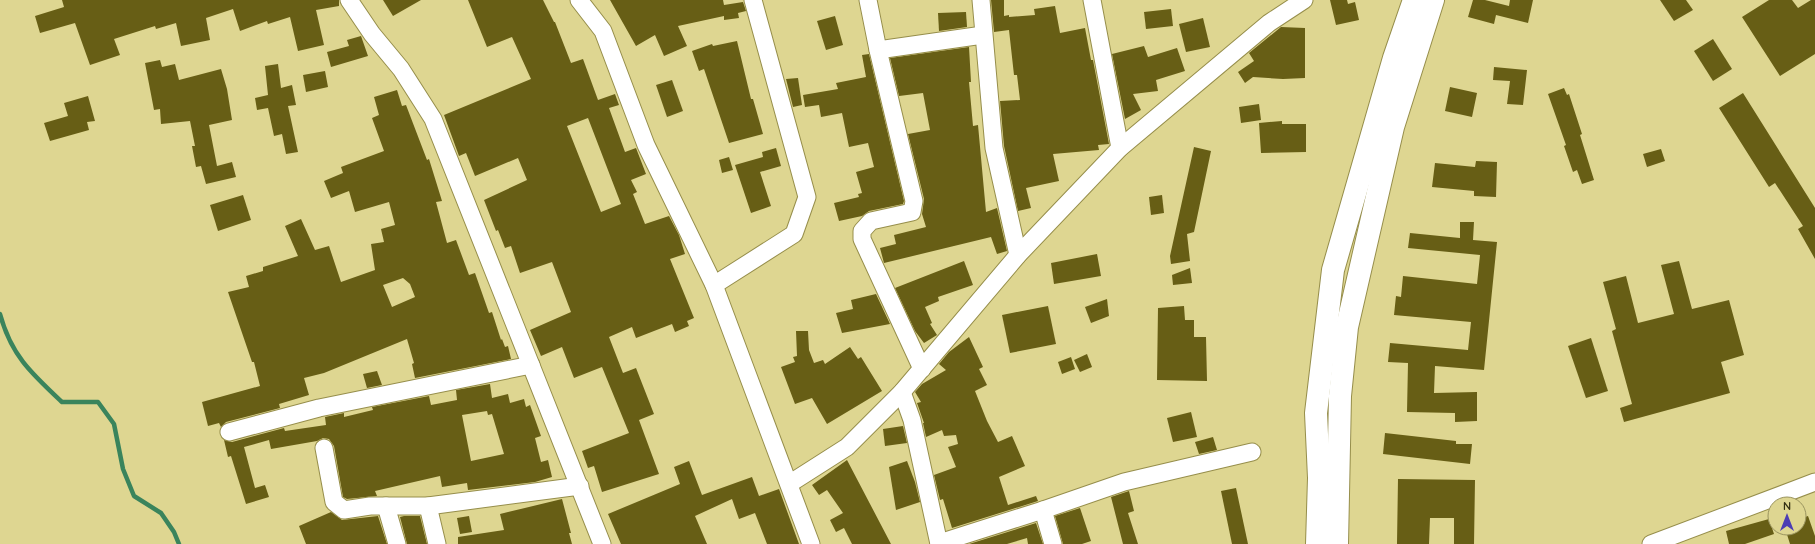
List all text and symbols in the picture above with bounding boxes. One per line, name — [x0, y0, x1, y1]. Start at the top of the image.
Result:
north arrow — [1767, 496, 1807, 536]
text: N — [1783, 499, 1791, 513]

